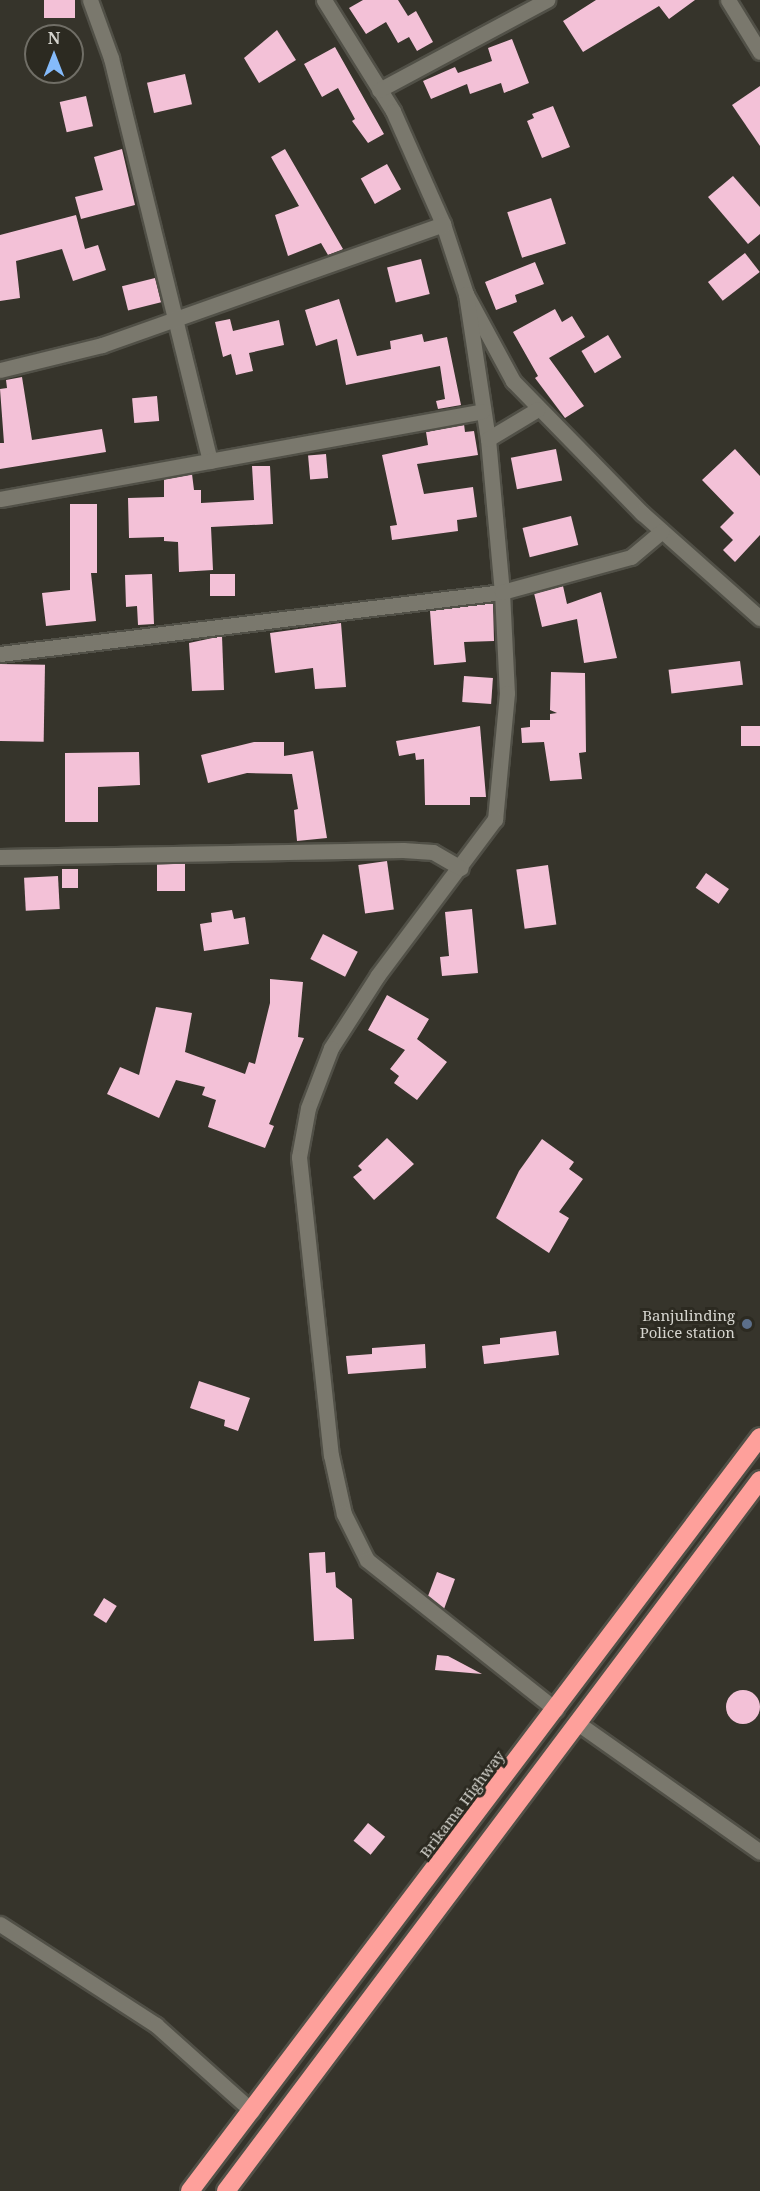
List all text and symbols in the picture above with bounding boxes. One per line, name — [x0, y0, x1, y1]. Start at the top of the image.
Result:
north arrow — [24, 24, 84, 84]
text: N — [48, 27, 60, 49]
place label: Banjulinding Police station — [640, 1306, 735, 1341]
marker: Banjulinding Police station — [740, 1317, 754, 1331]
street label: Brikama Highway — [416, 1747, 508, 1861]

